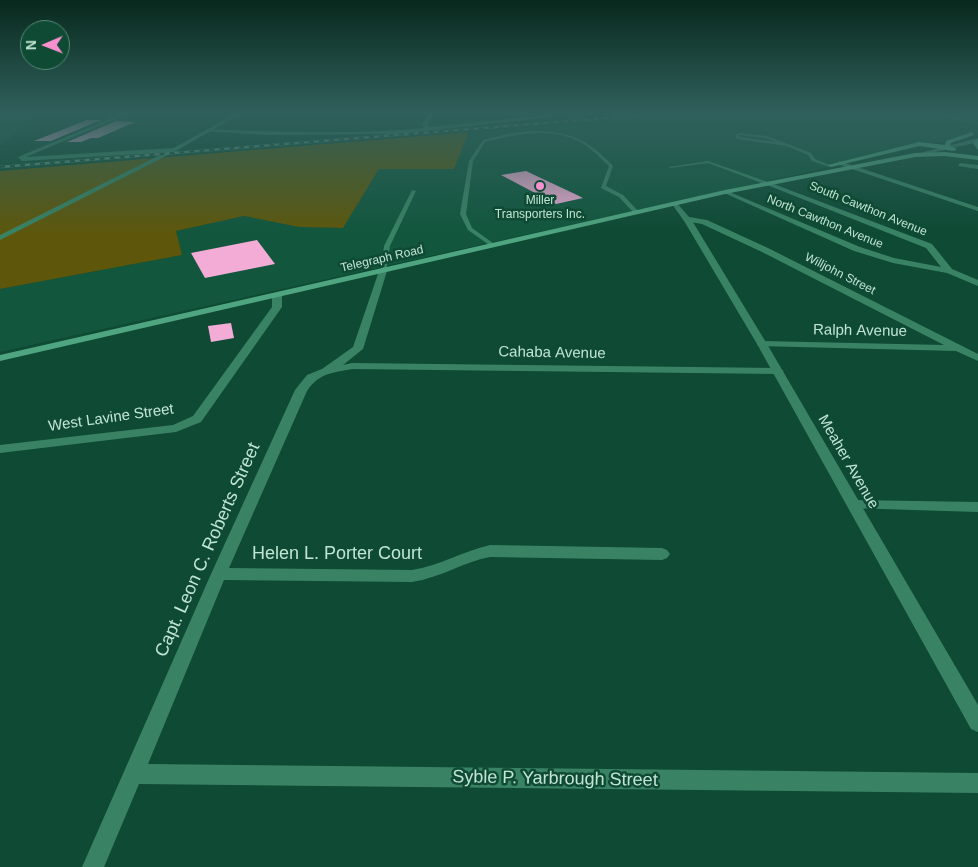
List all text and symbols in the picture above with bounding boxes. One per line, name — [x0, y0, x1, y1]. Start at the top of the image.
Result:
north arrow — [20, 20, 70, 70]
text: N — [23, 40, 39, 50]
street label: South Cawthon Avenue — [807, 179, 929, 239]
marker: Miller Transporters Inc. — [534, 180, 546, 192]
street label: North Cawthon Avenue — [765, 192, 885, 252]
place label: Miller Transporters Inc. — [495, 194, 585, 222]
street label: Telegraph Road — [339, 242, 425, 276]
street label: Willjohn Street — [802, 250, 878, 298]
street label: Ralph Avenue — [813, 321, 907, 341]
street label: Cahaba Avenue — [498, 343, 606, 363]
street label: West Lavine Street — [47, 400, 175, 436]
street label: Meaher Avenue — [814, 412, 882, 512]
street label: Capt. Leon C. Roberts Street — [151, 440, 265, 660]
street label: Helen L. Porter Court — [252, 543, 422, 565]
street label: Syble P. Yarbrough Street — [452, 766, 658, 792]

